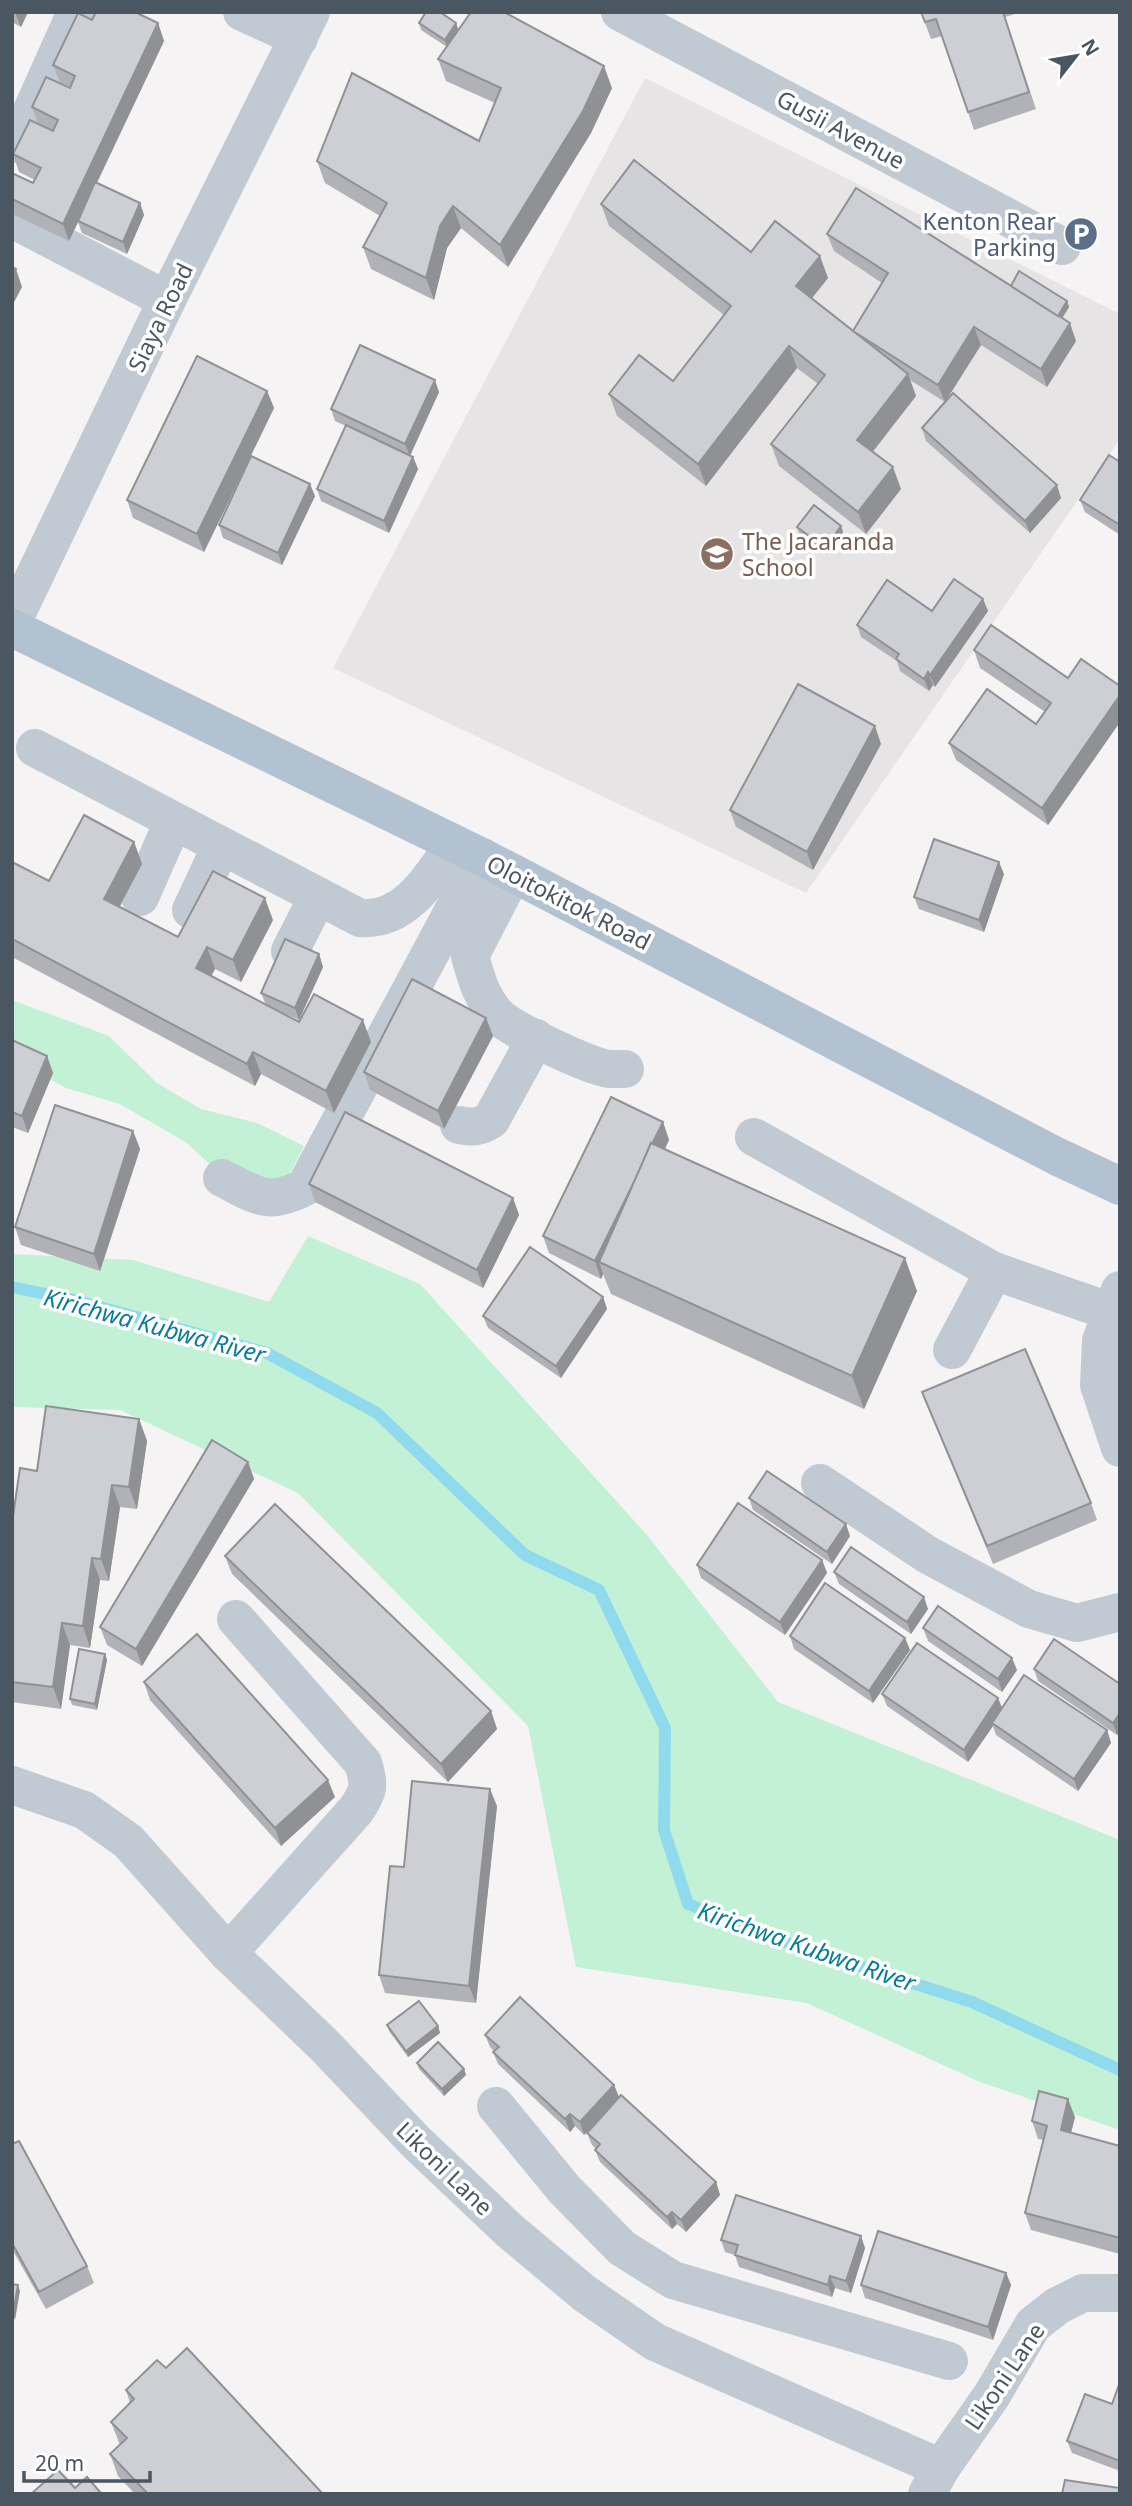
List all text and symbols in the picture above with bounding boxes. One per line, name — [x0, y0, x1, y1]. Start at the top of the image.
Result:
north arrow — [1041, 21, 1111, 91]
text: N — [1075, 34, 1106, 61]
street label: Gusii Avenue — [771, 82, 911, 176]
place label: Kenton Rear Parking — [922, 205, 1057, 263]
parking icon: Kenton Rear Parking — [1062, 215, 1100, 253]
street label: Siaya Road — [120, 257, 200, 377]
place label: The Jacaranda School — [742, 525, 894, 583]
school or university icon: The Jacaranda School — [698, 535, 736, 573]
street label: Oloitokitok Road — [482, 847, 656, 957]
water label: Kirichwa Kubwa River — [41, 1280, 271, 1371]
water label: Kirichwa Kubwa River — [694, 1893, 922, 1999]
street label: Likoni Lane — [390, 2114, 500, 2222]
street label: Likoni Lane — [956, 2316, 1052, 2436]
scale bar — [24, 2440, 150, 2484]
text: 20 m — [35, 2449, 84, 2477]

